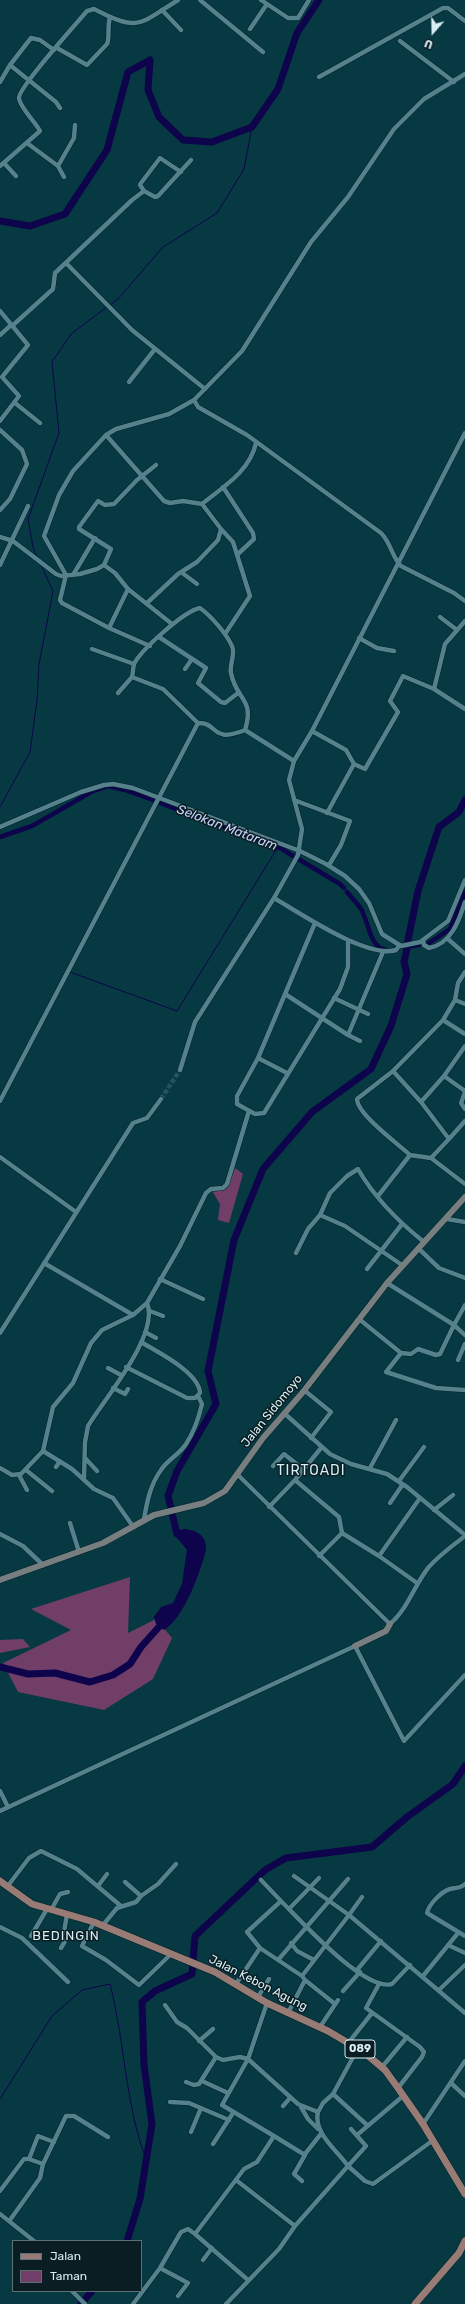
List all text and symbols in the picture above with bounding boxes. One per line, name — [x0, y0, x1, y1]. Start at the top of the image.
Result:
north arrow — [413, 12, 453, 52]
text: U — [423, 36, 435, 51]
water label: Selokan Mataram — [175, 802, 279, 854]
street label: Jalan Sidomoyo — [238, 1372, 306, 1450]
district label: TIRTOADI — [276, 1463, 346, 1479]
district label: BEDINGIN — [32, 1928, 100, 1944]
street label: Jalan Kebon Agung — [206, 1952, 310, 2014]
road number: 089 — [345, 2040, 375, 2058]
legend — [12, 2240, 142, 2292]
text: Jalan — [50, 2249, 81, 2263]
text: Taman — [50, 2269, 87, 2283]

